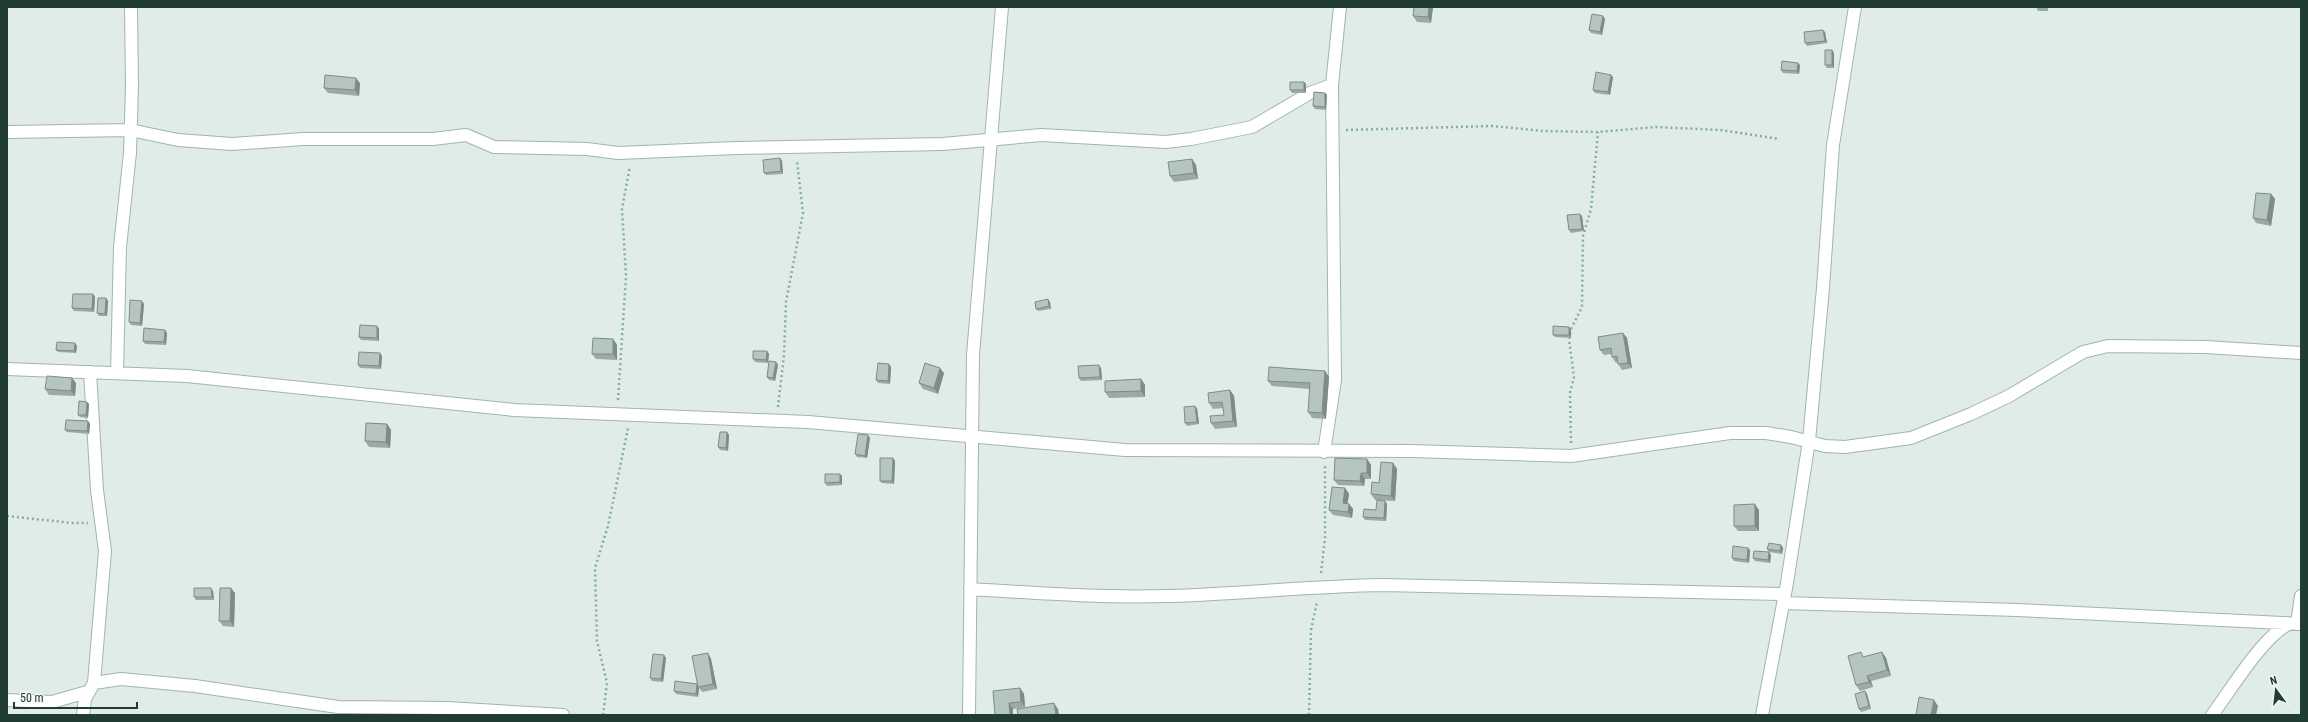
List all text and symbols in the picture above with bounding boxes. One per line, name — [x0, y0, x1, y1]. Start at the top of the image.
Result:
north arrow — [2256, 670, 2296, 710]
text: N — [2269, 674, 2279, 688]
scale bar — [14, 684, 137, 710]
text: 50 m — [20, 691, 44, 705]

